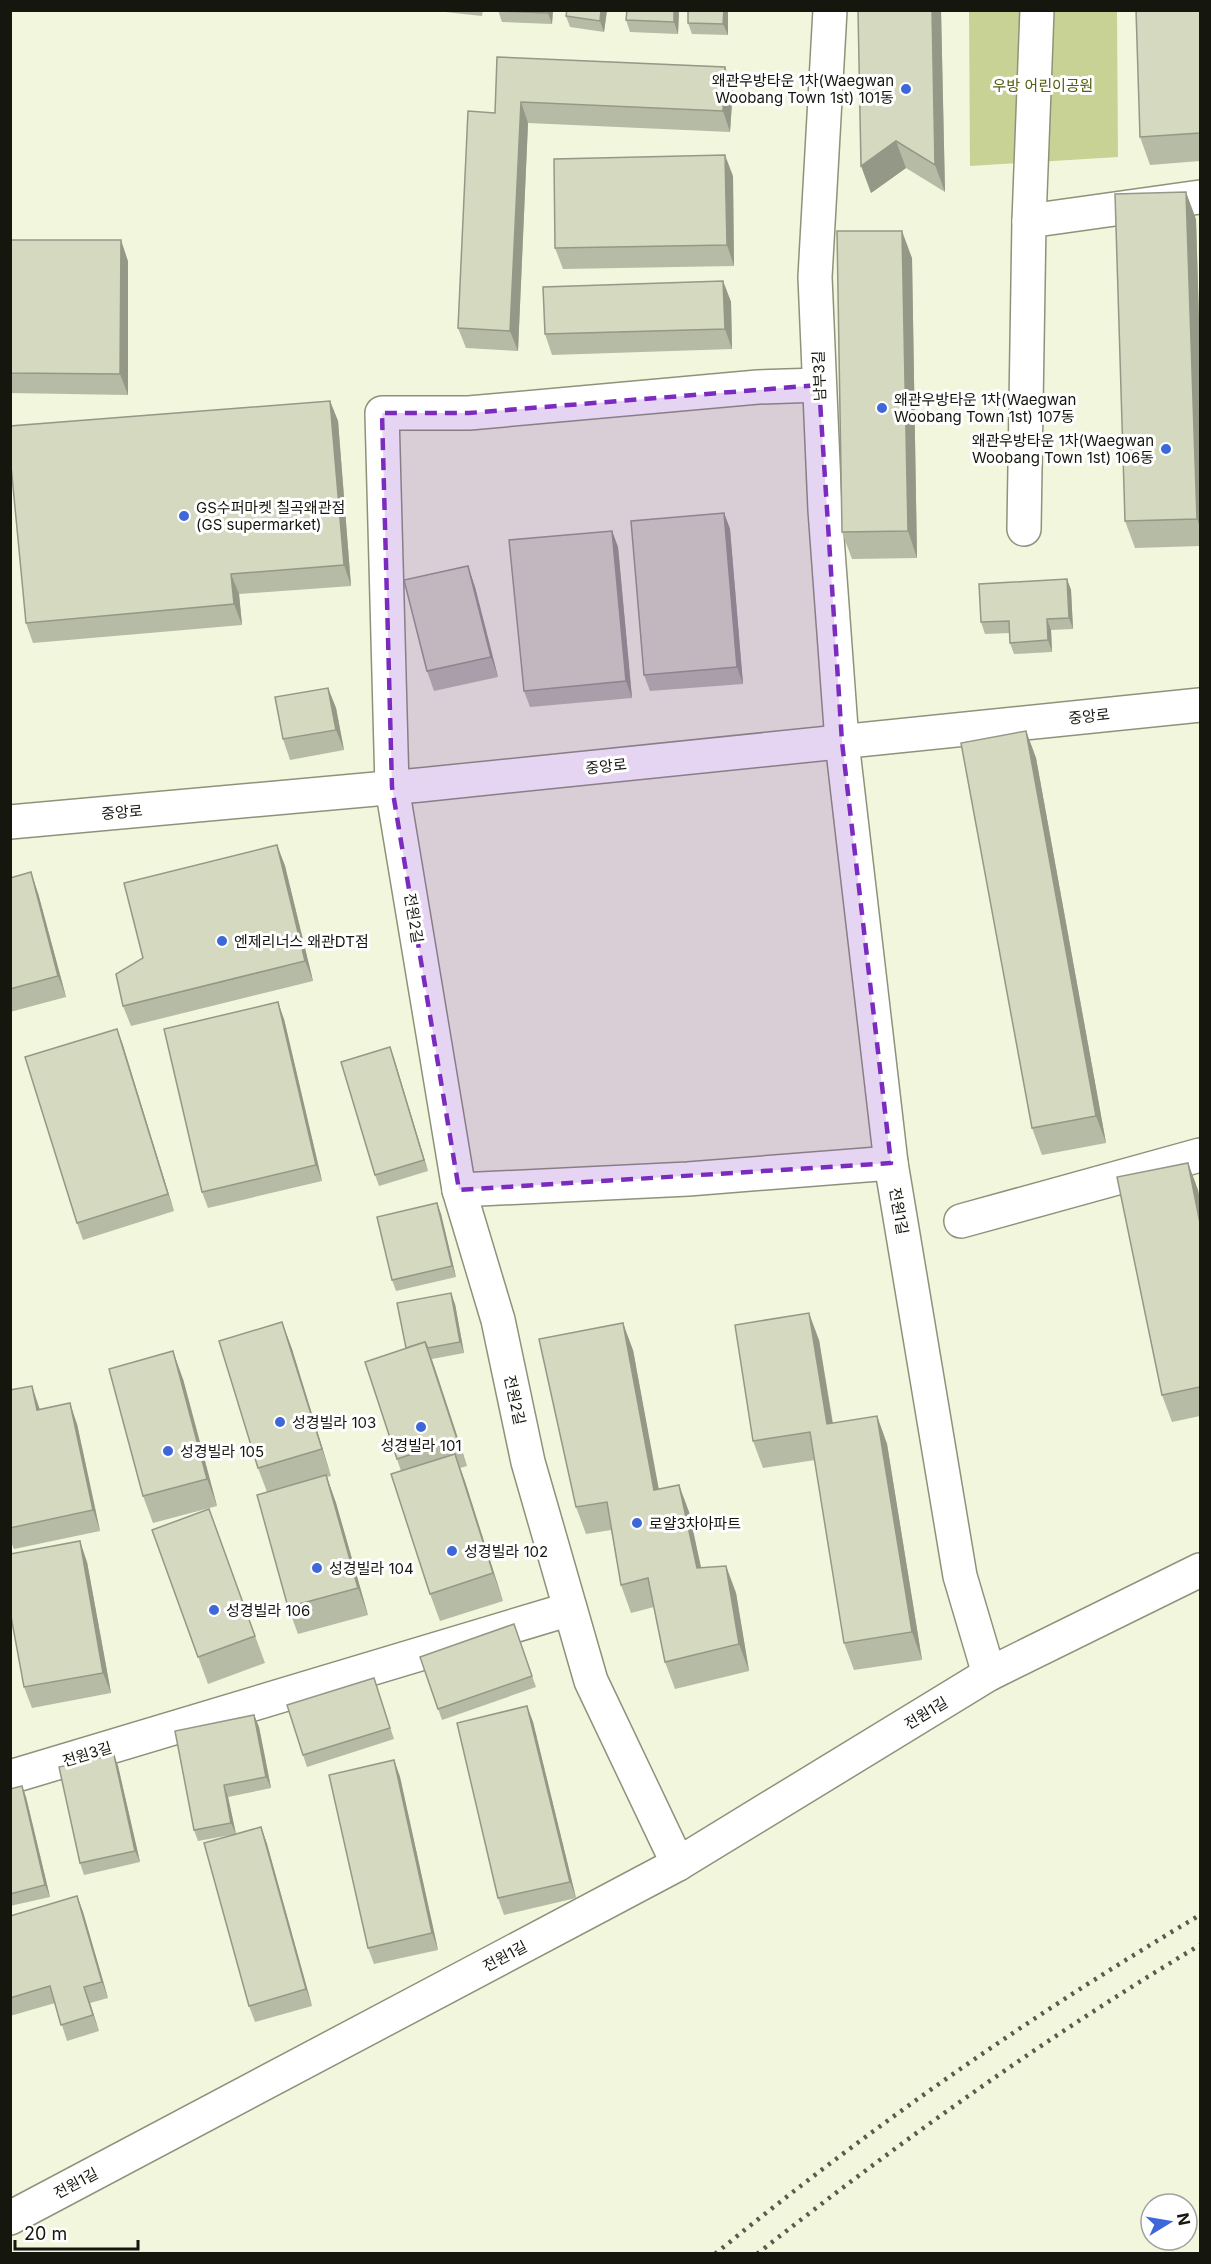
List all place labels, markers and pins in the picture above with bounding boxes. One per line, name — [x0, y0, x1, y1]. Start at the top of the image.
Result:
place label: 왜관우방타운 1차(Waegwan Woobang Town 1st) 101동 — [712, 71, 894, 107]
marker: 왜관우방타운 1차(Waegwan Woobang Town 1st) 101동 — [899, 82, 913, 96]
place label: 왜관우방타운 1차(Waegwan Woobang Town 1st) 107동 — [894, 390, 1076, 426]
marker: 왜관우방타운 1차(Waegwan Woobang Town 1st) 107동 — [875, 401, 889, 415]
place label: 왜관우방타운 1차(Waegwan Woobang Town 1st) 106동 — [972, 431, 1154, 467]
marker: 왜관우방타운 1차(Waegwan Woobang Town 1st) 106동 — [1159, 442, 1173, 456]
place label: GS수퍼마켓 칠곡왜관점 (GS supermarket) — [196, 498, 345, 534]
marker: GS수퍼마켓 칠곡왜관점 (GS supermarket) — [177, 509, 191, 523]
place label: 엔제리너스 왜관DT점 — [234, 932, 369, 951]
marker: 엔제리너스 왜관DT점 — [215, 934, 229, 948]
place label: 성경빌라 103 — [292, 1413, 376, 1432]
marker: 성경빌라 103 — [273, 1415, 287, 1429]
marker: 성경빌라 101 — [414, 1420, 428, 1434]
place label: 성경빌라 101 — [380, 1436, 462, 1455]
place label: 성경빌라 105 — [180, 1442, 264, 1461]
marker: 성경빌라 105 — [161, 1444, 175, 1458]
place label: 로얄3차아파트 — [649, 1514, 741, 1533]
marker: 로얄3차아파트 — [630, 1516, 644, 1530]
place label: 성경빌라 102 — [464, 1542, 548, 1561]
marker: 성경빌라 102 — [445, 1544, 459, 1558]
place label: 성경빌라 104 — [329, 1559, 414, 1578]
marker: 성경빌라 104 — [310, 1561, 324, 1575]
place label: 성경빌라 106 — [226, 1601, 310, 1620]
marker: 성경빌라 106 — [207, 1603, 221, 1617]

